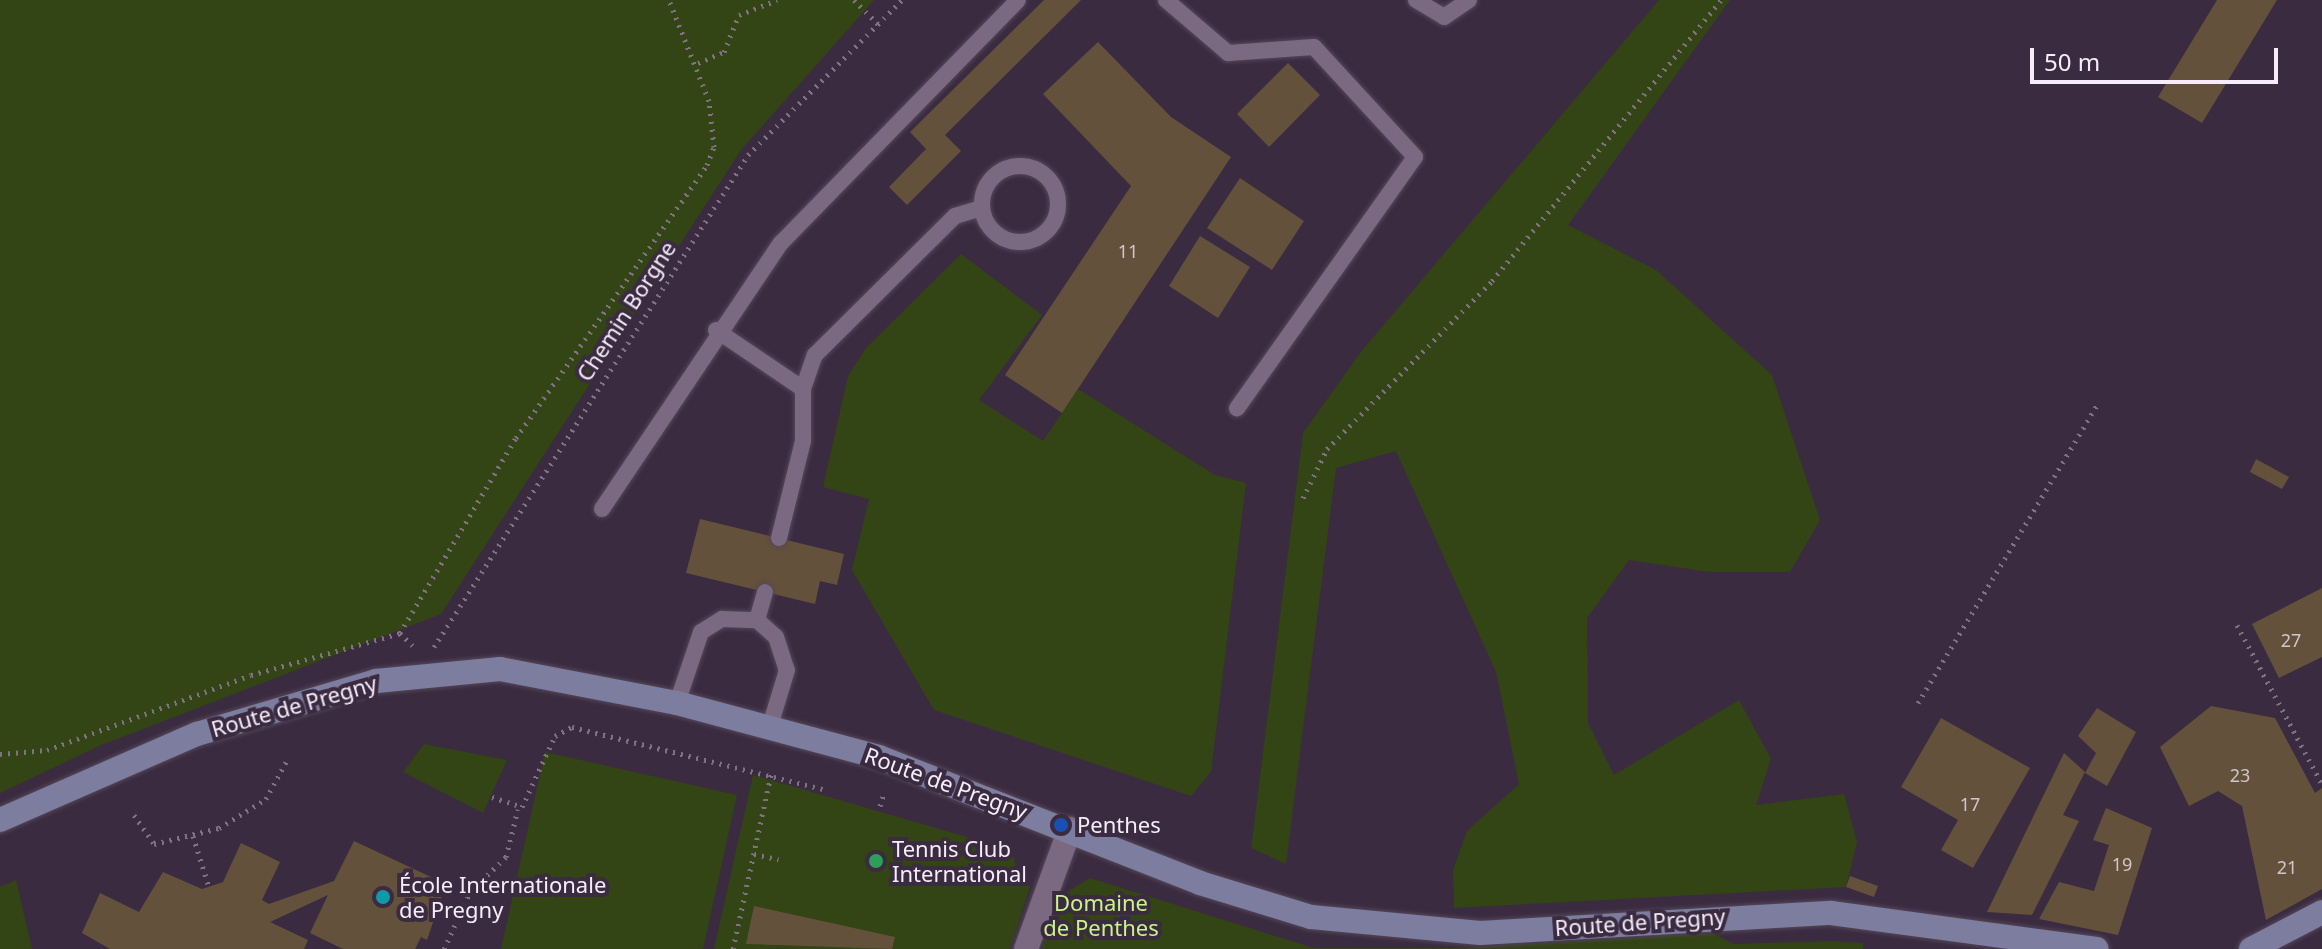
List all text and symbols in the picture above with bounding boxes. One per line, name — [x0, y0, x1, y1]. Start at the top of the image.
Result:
scale bar — [2034, 32, 2282, 82]
text: 50 m — [2044, 45, 2100, 78]
street label: Chemin Borgne — [571, 236, 681, 386]
house number: 11 — [1118, 240, 1138, 262]
house number: 27 — [2281, 629, 2301, 651]
street label: Route de Pregny — [208, 670, 380, 742]
street label: Route de Pregny — [861, 741, 1031, 825]
house number: 23 — [2230, 764, 2250, 786]
house number: 17 — [1960, 793, 1980, 815]
place label: Penthes — [1077, 812, 1161, 838]
marker: Penthes — [1052, 816, 1070, 834]
place label: Tennis Club International — [892, 835, 1027, 886]
marker: Tennis Club International — [867, 852, 885, 870]
house number: 19 — [2112, 853, 2132, 875]
house number: 21 — [2277, 856, 2297, 878]
place label: École Internationale de Pregny — [399, 871, 606, 922]
marker: École Internationale de Pregny — [374, 888, 392, 906]
park label: Domaine de Penthes — [1043, 889, 1159, 940]
street label: Route de Pregny — [1554, 903, 1726, 941]

